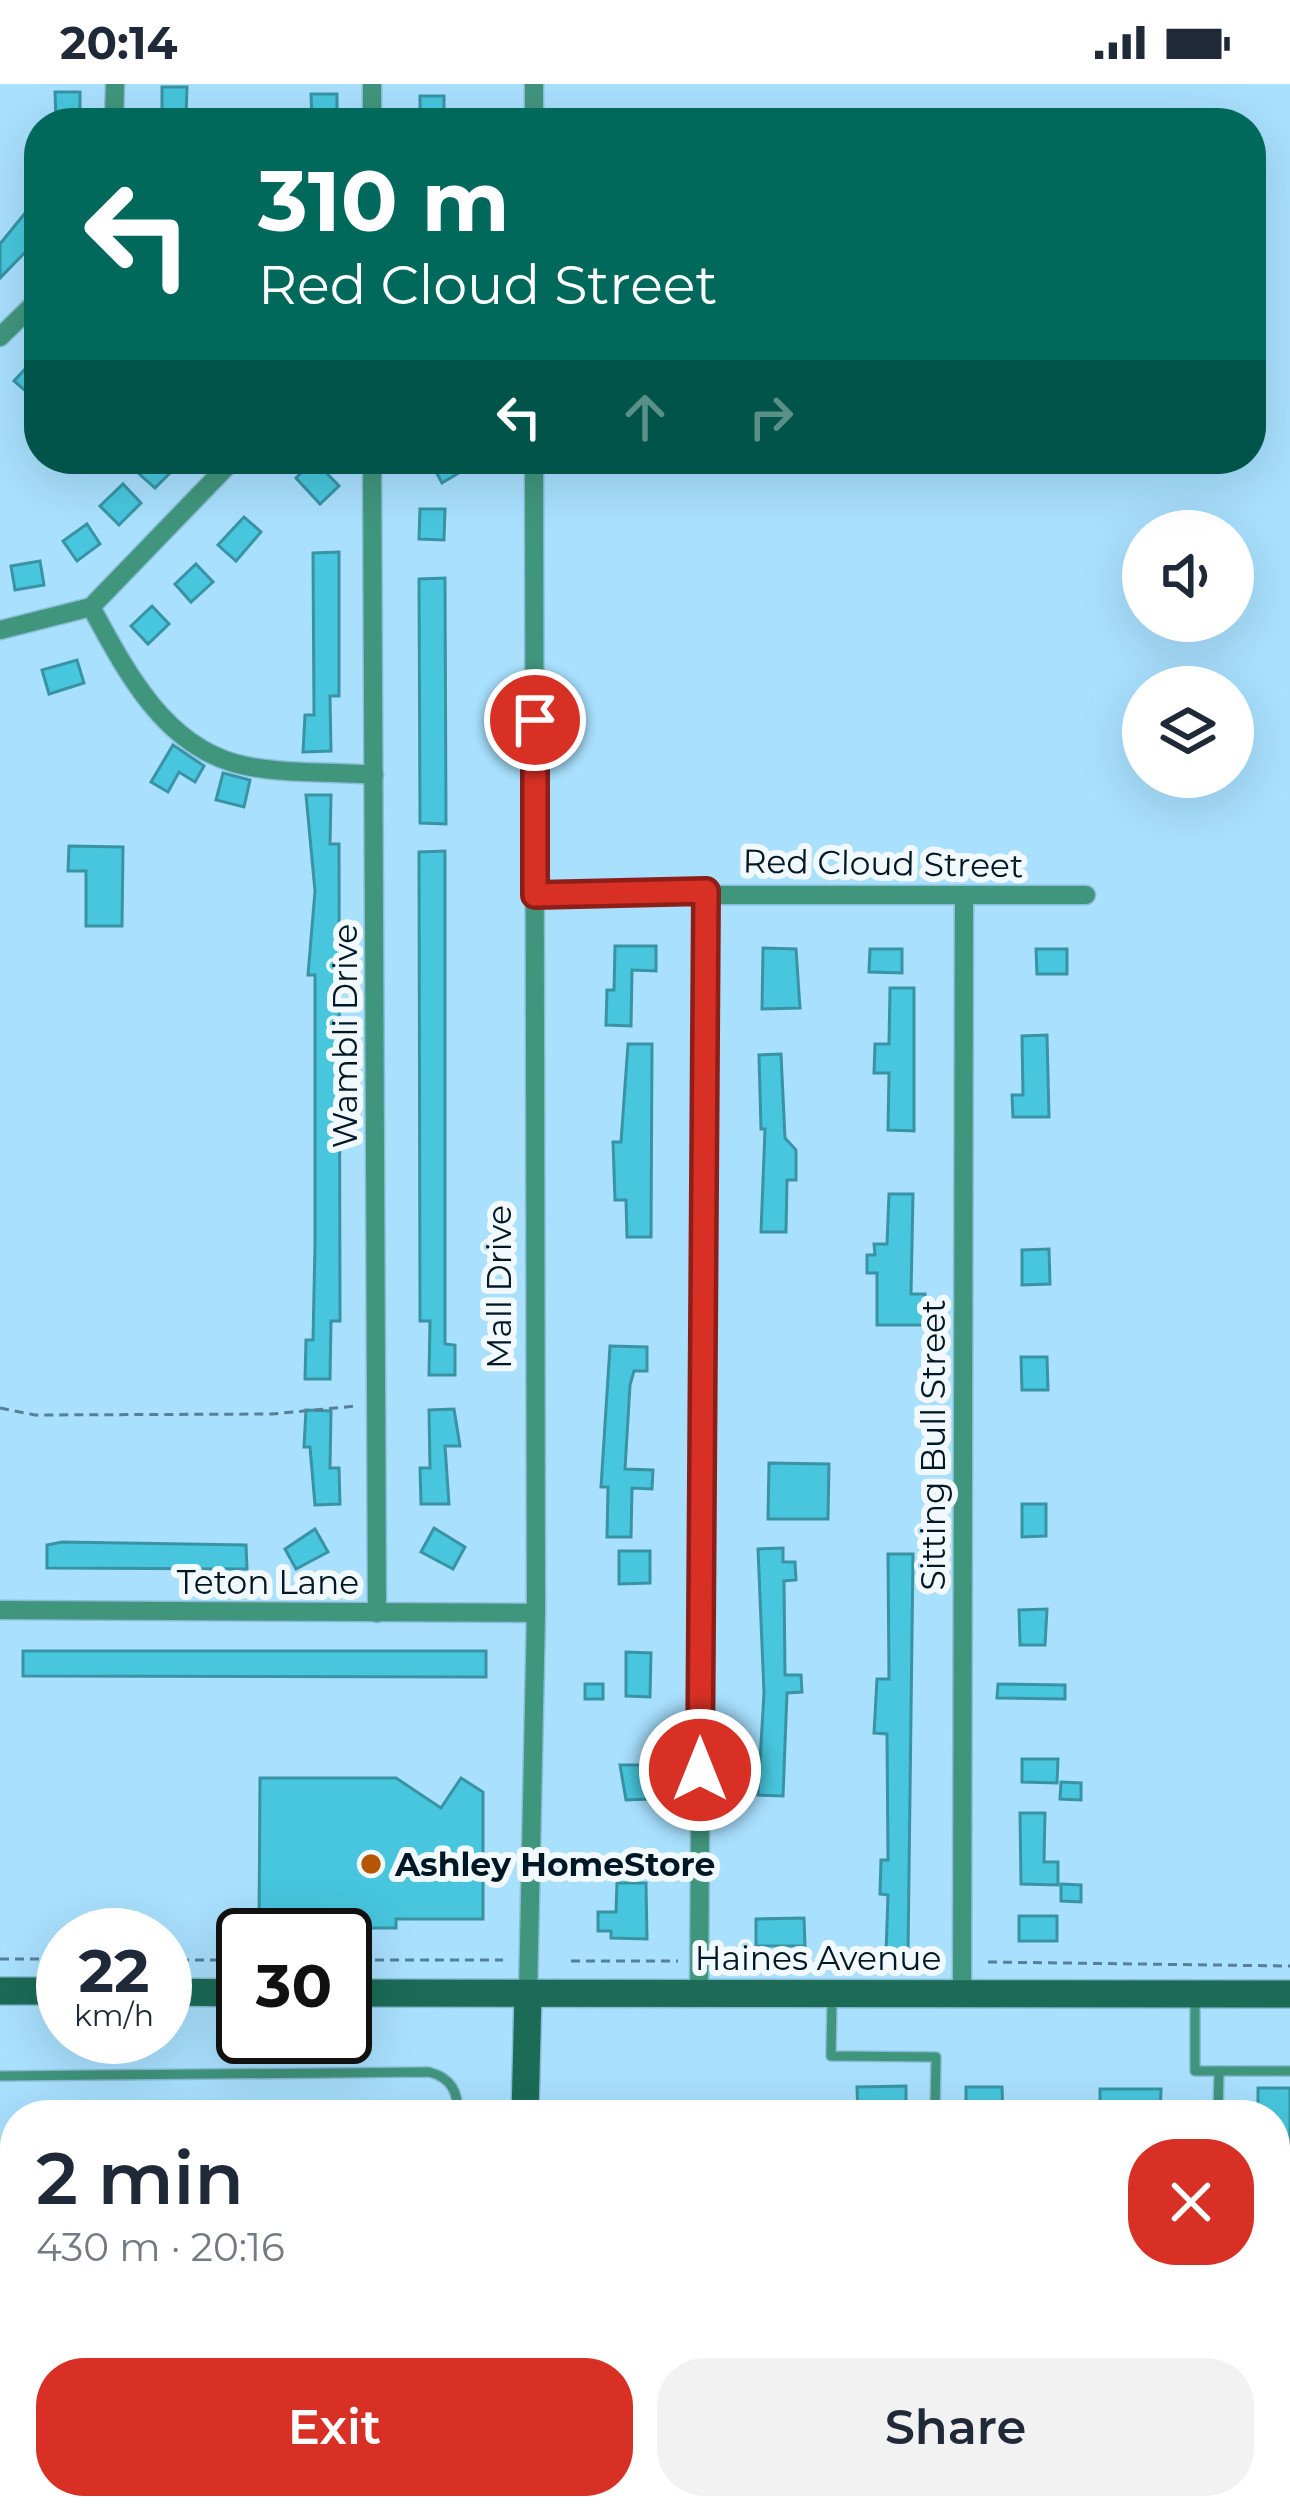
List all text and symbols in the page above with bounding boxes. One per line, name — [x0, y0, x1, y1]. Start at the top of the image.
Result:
text: 20:14 — [60, 15, 178, 70]
text: 310 m — [258, 150, 510, 252]
icon: left — [60, 156, 216, 312]
text: Red Cloud Street — [258, 252, 717, 318]
icon: left — [486, 384, 552, 450]
icon: ahead — [612, 384, 678, 450]
icon: right — [738, 384, 804, 450]
map controls — [1122, 510, 1254, 798]
button: sound — [1122, 510, 1254, 642]
button: layers — [1122, 666, 1254, 798]
pin — [484, 669, 586, 771]
icon: arrive — [502, 687, 568, 753]
street label: Red Cloud Street — [742, 841, 1024, 885]
street label: Wambli Drive — [325, 924, 365, 1148]
street label: Mall Drive — [479, 1205, 519, 1369]
street label: Sitting Bull Street — [913, 1300, 953, 1590]
street label: Teton Lane — [177, 1562, 359, 1602]
position arrow — [637, 1707, 763, 1833]
place label: Ashley HomeStore — [394, 1844, 715, 1884]
marker: Ashley HomeStore — [358, 1851, 384, 1877]
speed limit sign: 30 — [216, 1908, 372, 2064]
text: 22 — [79, 1934, 149, 2007]
street label: Haines Avenue — [695, 1938, 941, 1978]
text: km/h — [74, 1997, 154, 2034]
text: 2 min — [36, 2134, 244, 2222]
button: close — [1128, 2139, 1254, 2265]
text: 430 m · 20:16 — [36, 2223, 285, 2271]
button: Exit — [36, 2358, 633, 2496]
button: Share — [657, 2358, 1254, 2496]

